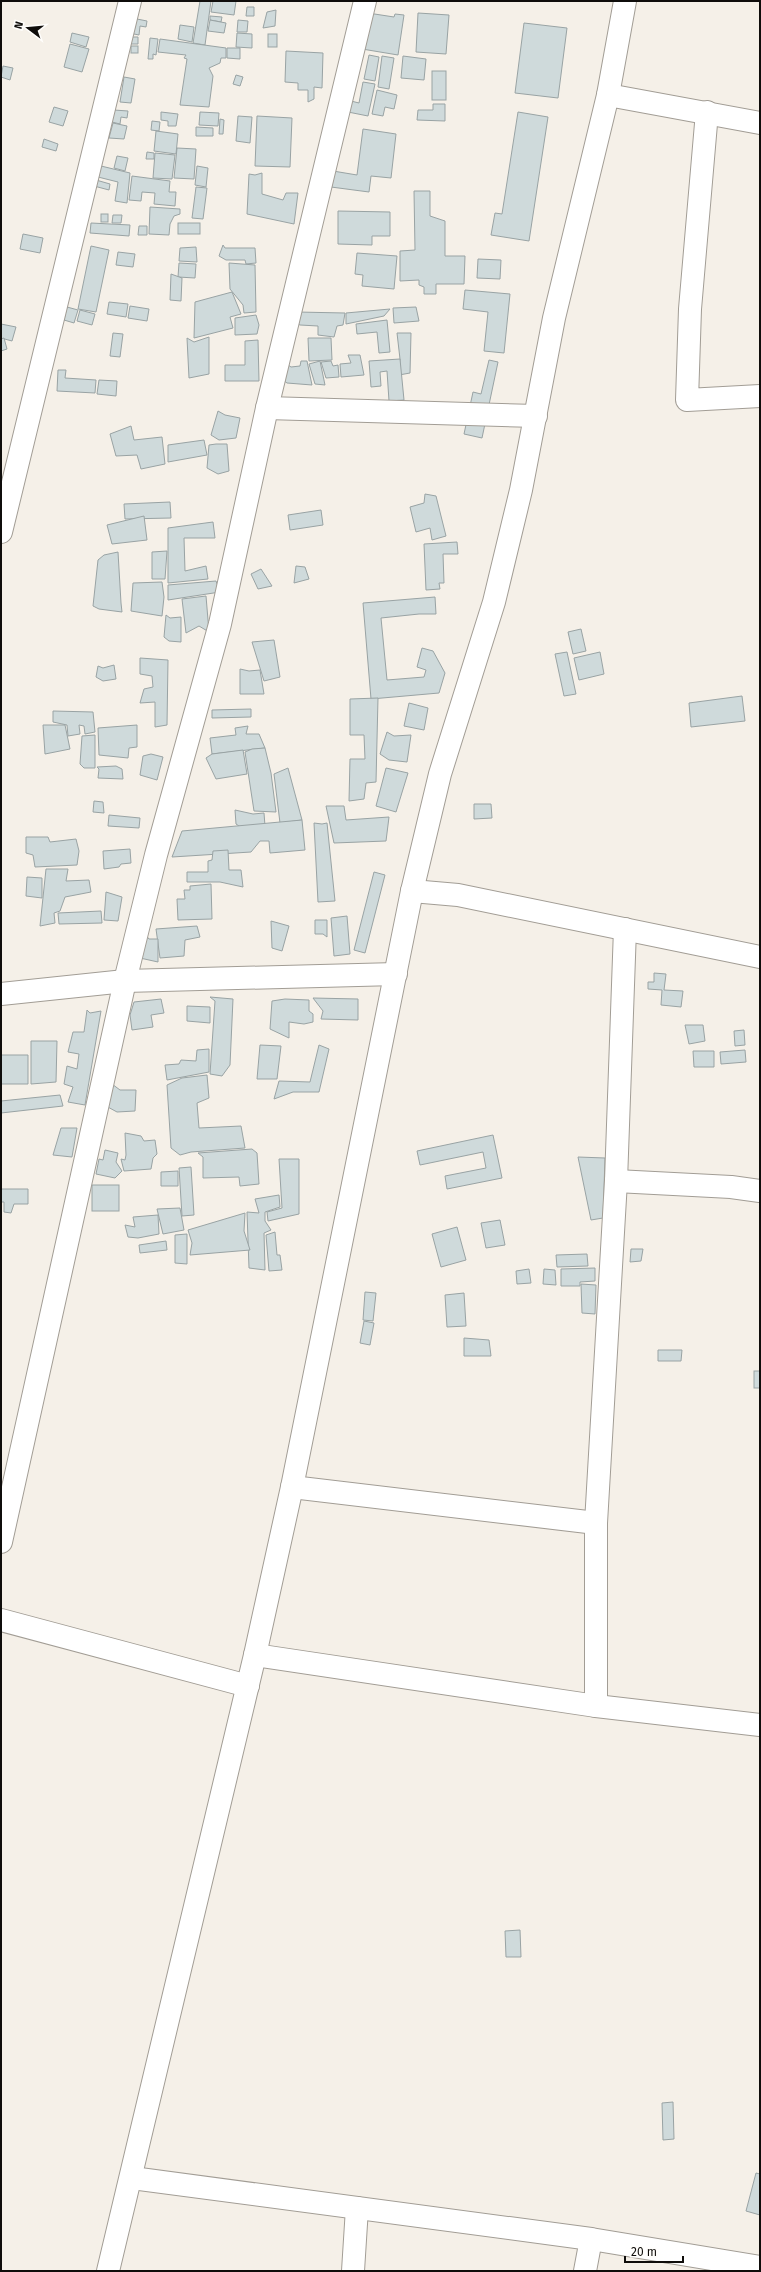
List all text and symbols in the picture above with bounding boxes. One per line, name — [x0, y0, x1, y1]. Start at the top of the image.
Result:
north arrow — [8, 8, 48, 48]
text: N — [12, 20, 26, 31]
scale bar — [625, 2238, 683, 2264]
text: 20 m — [631, 2245, 657, 2259]

